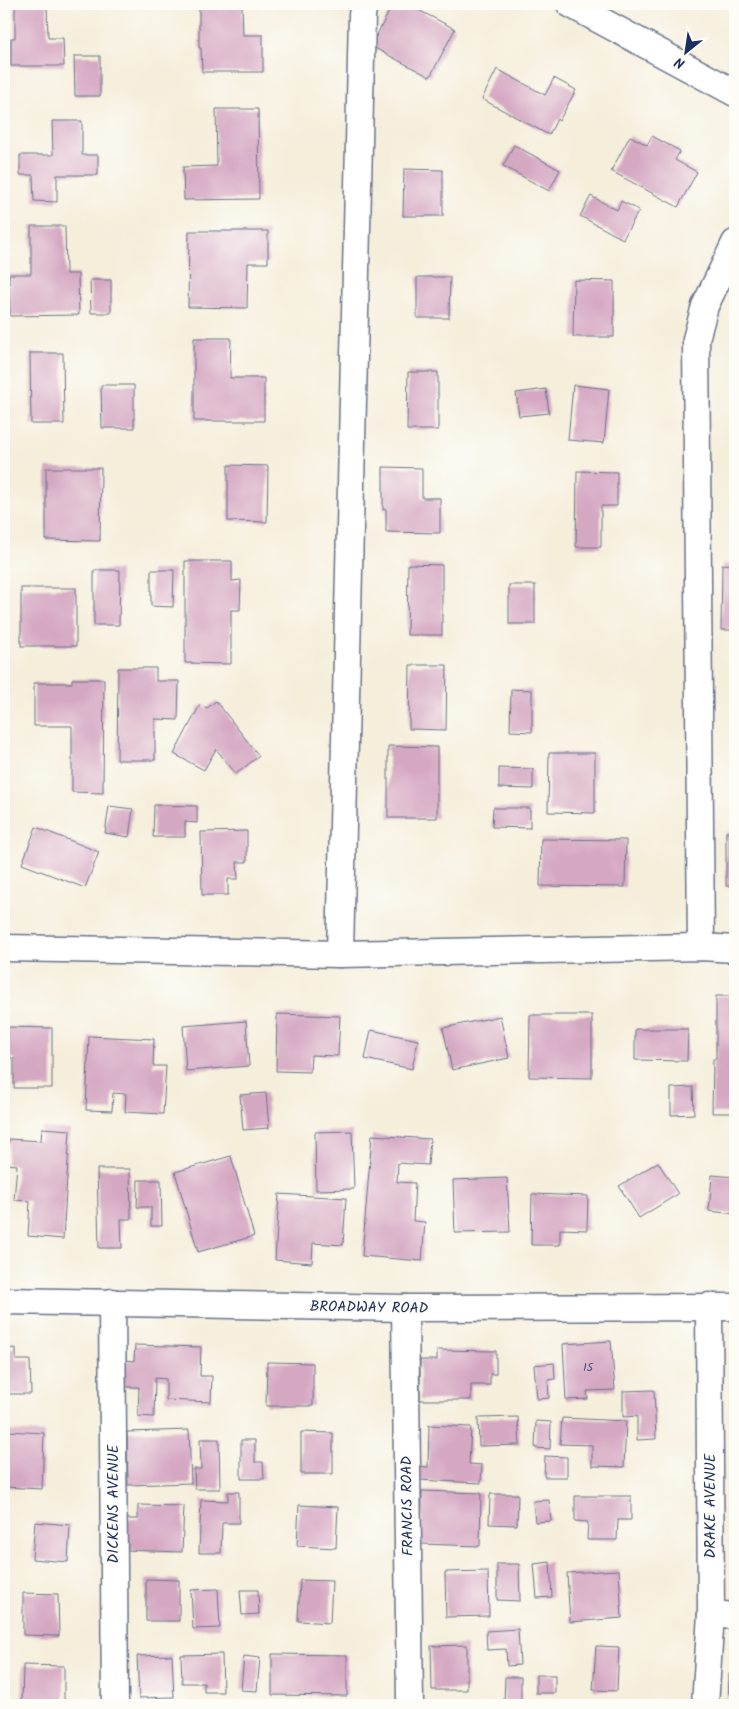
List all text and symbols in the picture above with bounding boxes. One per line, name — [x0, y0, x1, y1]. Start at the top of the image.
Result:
north arrow — [662, 28, 712, 78]
text: N — [671, 51, 689, 74]
street label: BROADWAY ROAD — [310, 1295, 429, 1321]
house number: 15 — [583, 1358, 595, 1377]
street label: DICKENS AVENUE — [102, 1443, 126, 1563]
street label: DRAKE AVENUE — [699, 1452, 723, 1559]
street label: FRANCIS ROAD — [395, 1455, 421, 1556]

